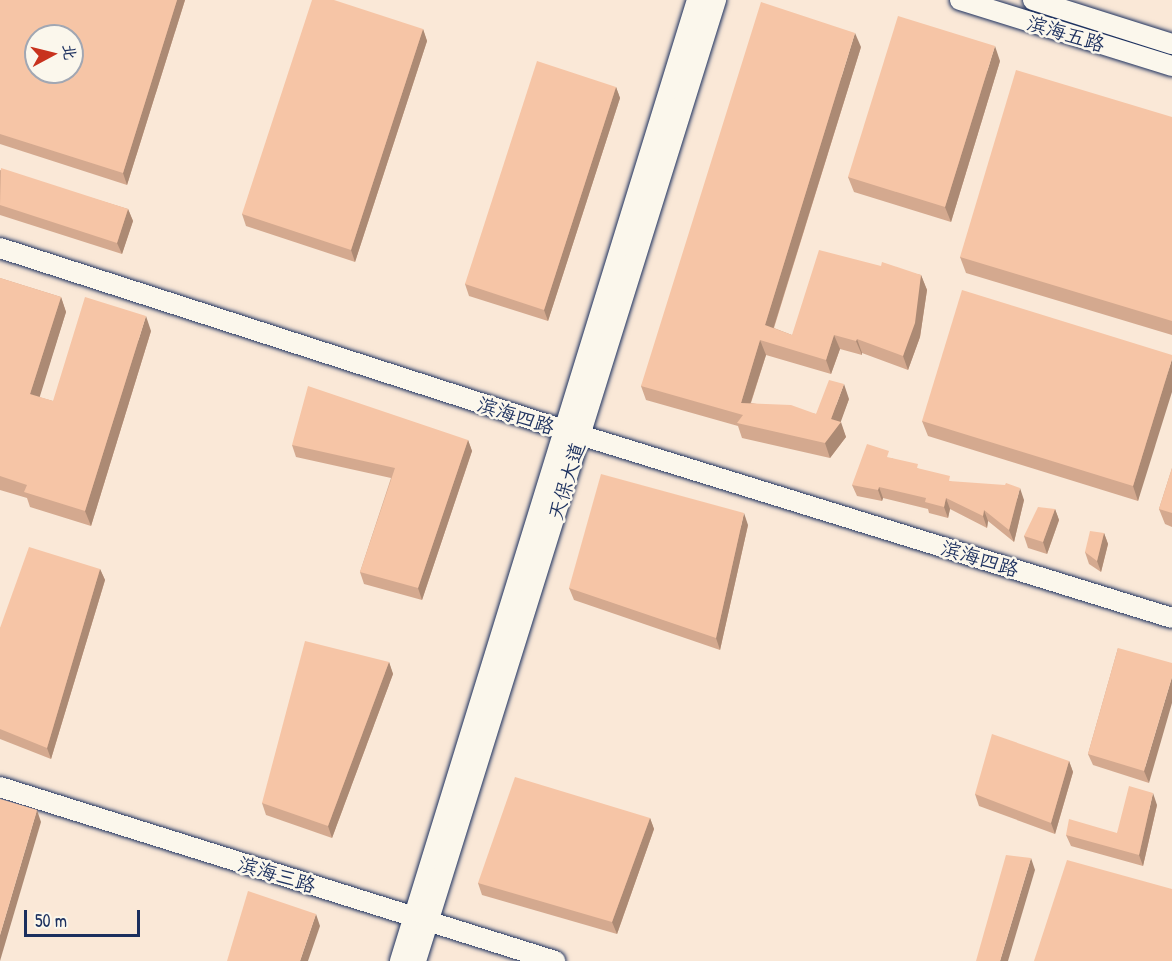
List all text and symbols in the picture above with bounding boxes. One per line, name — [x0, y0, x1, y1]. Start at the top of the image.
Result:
street label: 滨海五路 — [1024, 10, 1108, 56]
north arrow — [24, 24, 84, 84]
text: 北 — [58, 43, 82, 61]
street label: 滨海四路 — [474, 391, 558, 439]
street label: 天保大道 — [543, 439, 589, 523]
street label: 滨海四路 — [938, 535, 1022, 581]
street label: 滨海三路 — [235, 851, 319, 897]
scale bar — [27, 898, 142, 936]
text: 50 m — [35, 908, 67, 933]

